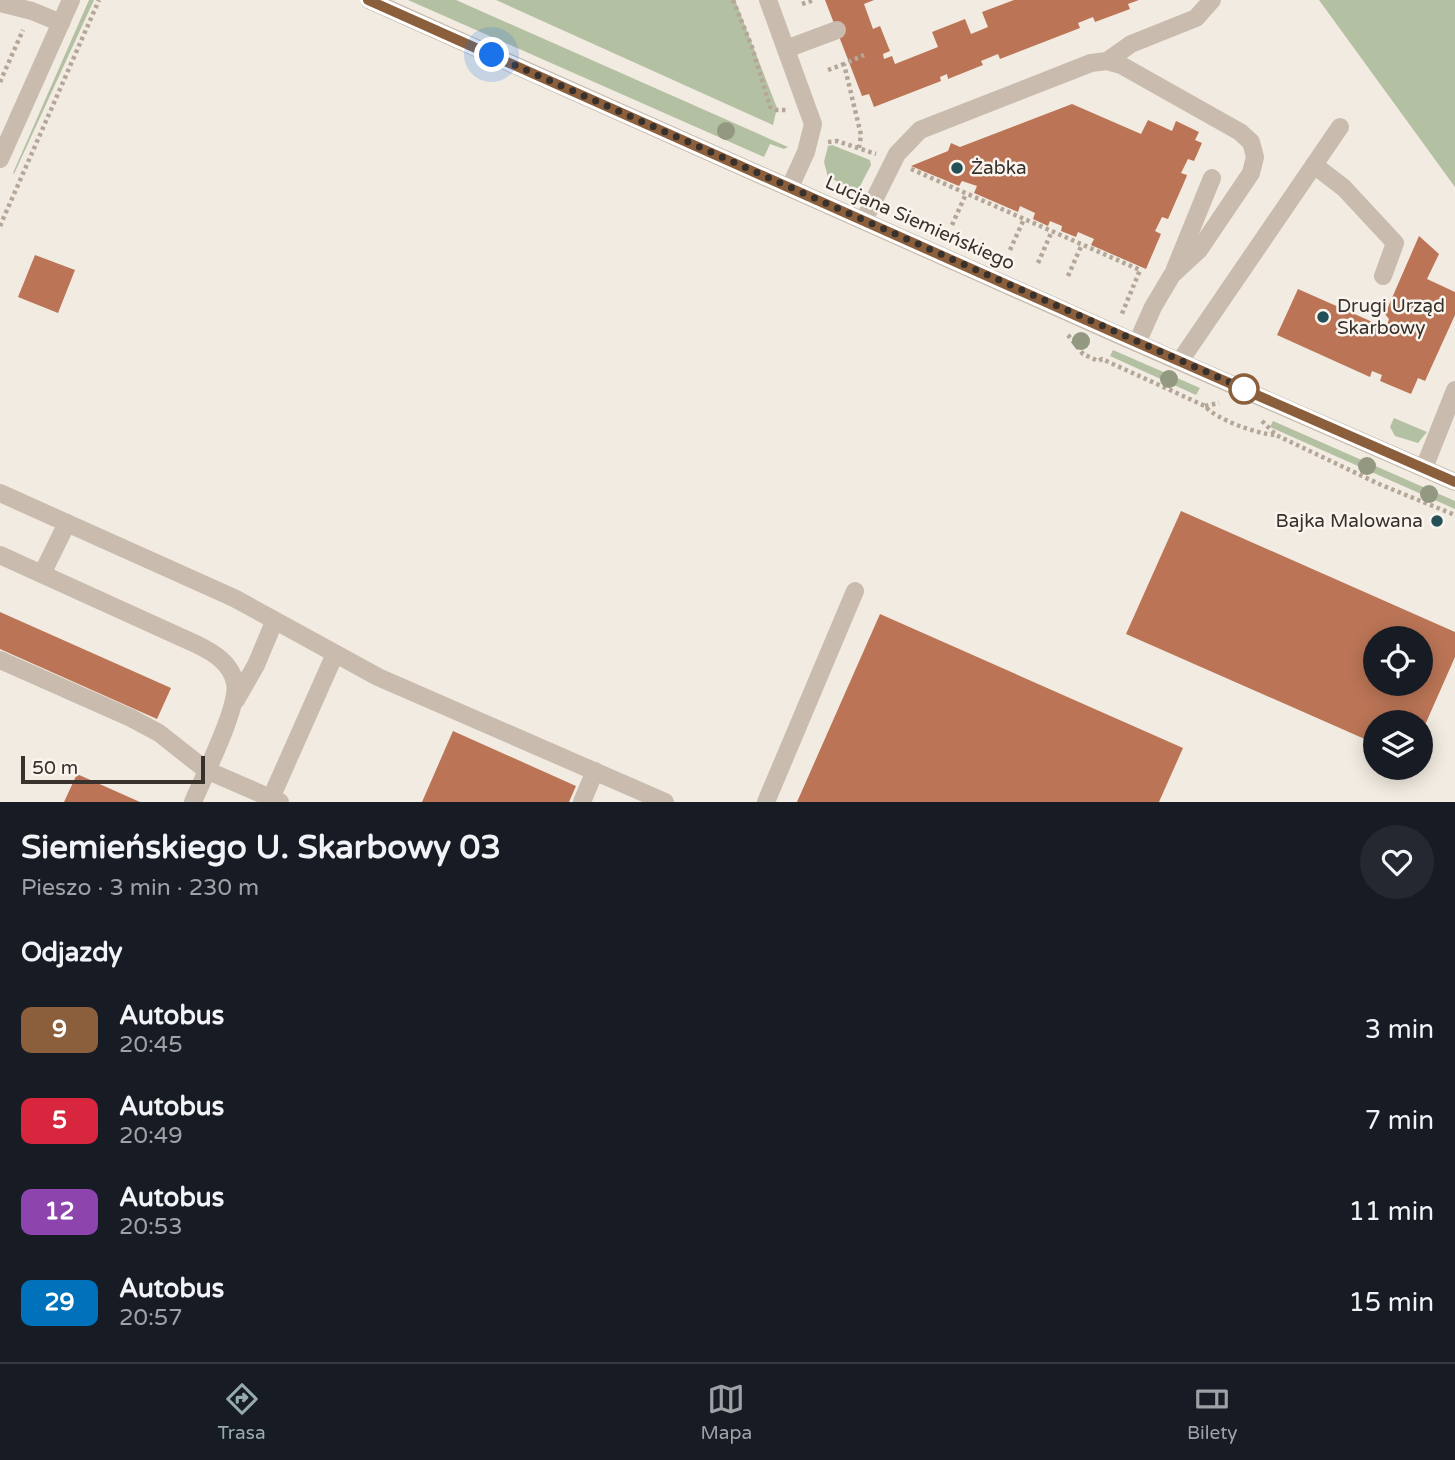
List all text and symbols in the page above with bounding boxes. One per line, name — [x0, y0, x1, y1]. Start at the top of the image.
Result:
your location — [474, 37, 509, 72]
place label: Żabka — [971, 157, 1027, 179]
marker: Żabka — [949, 160, 965, 176]
street label: Lucjana Siemieńskiego — [822, 171, 1018, 275]
place label: Drugi Urząd Skarbowy — [1337, 295, 1445, 339]
marker: Drugi Urząd Skarbowy — [1315, 309, 1331, 325]
unlabelled marker — [1229, 374, 1259, 404]
place label: Bajka Malowana — [1276, 510, 1423, 532]
marker: Bajka Malowana — [1429, 513, 1445, 529]
map controls — [1363, 626, 1433, 780]
button: locate — [1363, 626, 1433, 696]
button: layers — [1363, 710, 1433, 780]
scale bar — [21, 753, 205, 785]
text: 50 m — [32, 757, 78, 779]
button: heart — [1360, 825, 1434, 899]
text: Siemieńskiego U. Skarbowy 03 — [21, 828, 501, 867]
text: Pieszo · 3 min · 230 m — [21, 874, 259, 902]
text: Odjazdy — [21, 937, 123, 968]
text: Autobus — [119, 1000, 224, 1031]
text: 3 min — [1365, 1014, 1434, 1045]
text: 9 — [52, 1015, 67, 1044]
text: 20:45 — [119, 1031, 183, 1059]
text: Autobus — [119, 1091, 224, 1122]
text: 7 min — [1365, 1105, 1434, 1136]
text: 5 — [52, 1106, 67, 1135]
text: 20:49 — [119, 1122, 183, 1150]
text: Autobus — [119, 1182, 224, 1213]
text: 11 min — [1348, 1196, 1434, 1227]
text: 12 — [44, 1197, 75, 1226]
text: 20:53 — [119, 1213, 183, 1241]
text: Autobus — [119, 1273, 224, 1304]
text: 15 min — [1348, 1287, 1434, 1318]
text: 29 — [44, 1288, 75, 1317]
text: 20:57 — [119, 1304, 183, 1332]
tab: Trasa — [217, 1380, 266, 1444]
tab: Mapa — [700, 1380, 752, 1444]
tab: Bilety — [1187, 1380, 1238, 1444]

